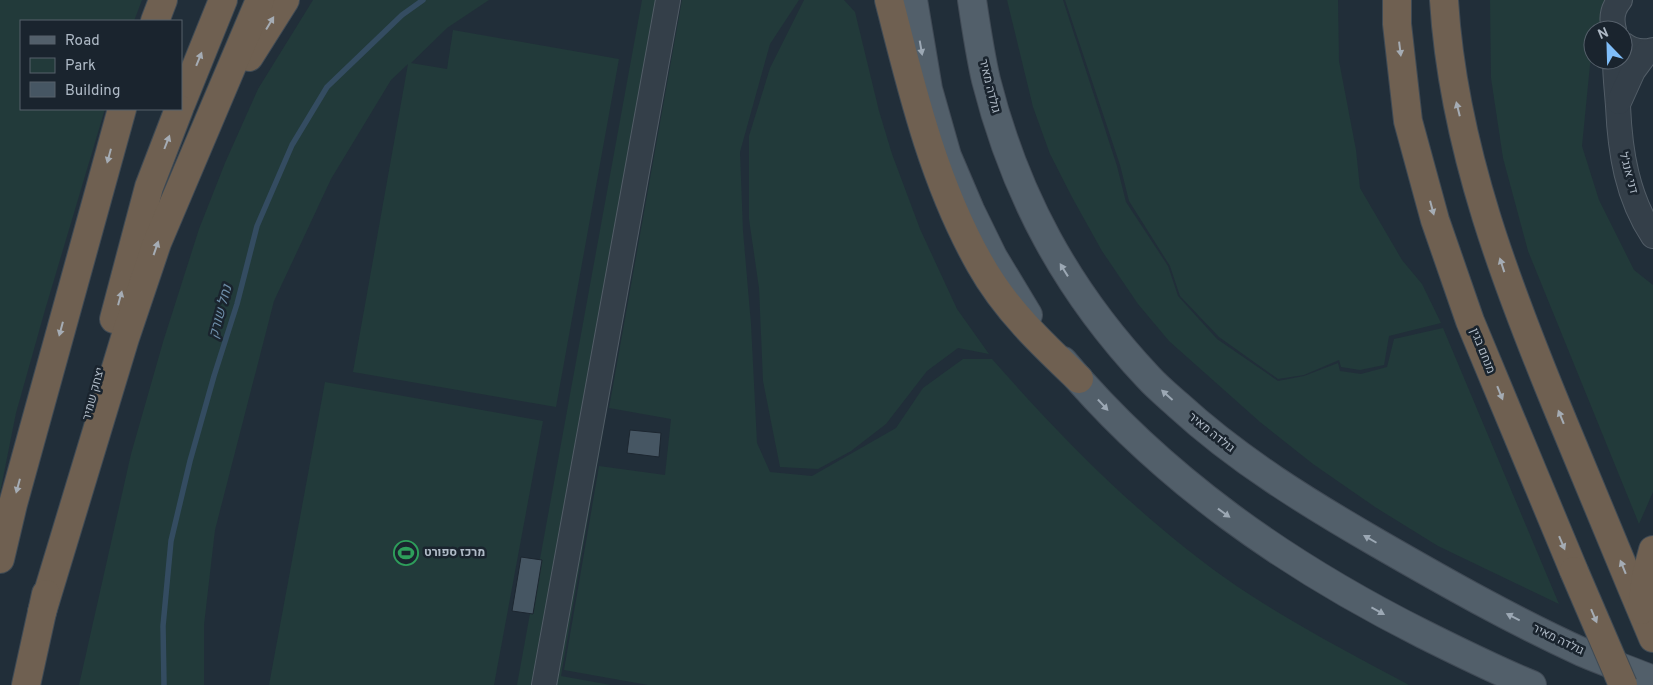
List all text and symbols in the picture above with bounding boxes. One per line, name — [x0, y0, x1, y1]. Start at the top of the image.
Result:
one-way arrow — [265, 17, 274, 30]
legend — [20, 20, 182, 110]
north arrow — [1583, 20, 1633, 70]
text: N — [1596, 25, 1611, 44]
text: Road — [65, 32, 100, 51]
one-way arrow — [917, 40, 925, 56]
one-way arrow — [1396, 41, 1404, 57]
one-way arrow — [196, 52, 204, 66]
text: Park — [65, 57, 96, 76]
street label: גולדה מאיר — [975, 57, 1004, 115]
text: Building — [65, 82, 120, 101]
one-way arrow — [1454, 101, 1462, 116]
one-way arrow — [163, 134, 171, 149]
one-way arrow — [105, 148, 113, 163]
street label: דני אנג'ל — [1615, 150, 1641, 196]
one-way arrow — [1428, 200, 1436, 215]
one-way arrow — [152, 240, 160, 255]
one-way arrow — [1498, 257, 1506, 272]
one-way arrow — [1059, 263, 1069, 276]
water label: נחל שורק — [206, 282, 237, 341]
one-way arrow — [116, 290, 124, 305]
one-way arrow — [57, 322, 65, 337]
street label: מנחם בגין — [1466, 326, 1498, 376]
street label: יצחק שמיר — [79, 366, 109, 422]
one-way arrow — [1496, 386, 1504, 400]
one-way arrow — [1161, 389, 1173, 401]
one-way arrow — [1097, 399, 1109, 411]
street label: גולדה מאיר — [1184, 409, 1238, 457]
one-way arrow — [1557, 409, 1565, 424]
one-way arrow — [14, 478, 22, 493]
one-way arrow — [1217, 508, 1231, 518]
one-way arrow — [1364, 535, 1377, 544]
one-way arrow — [1559, 536, 1567, 550]
sports icon: מרכז ספורט — [393, 540, 419, 566]
place label: מרכז ספורט — [424, 545, 485, 561]
one-way arrow — [1619, 559, 1627, 574]
one-way arrow — [1372, 606, 1385, 615]
one-way arrow — [1590, 609, 1598, 623]
one-way arrow — [1505, 613, 1520, 621]
street label: גולדה מאיר — [1530, 621, 1587, 659]

